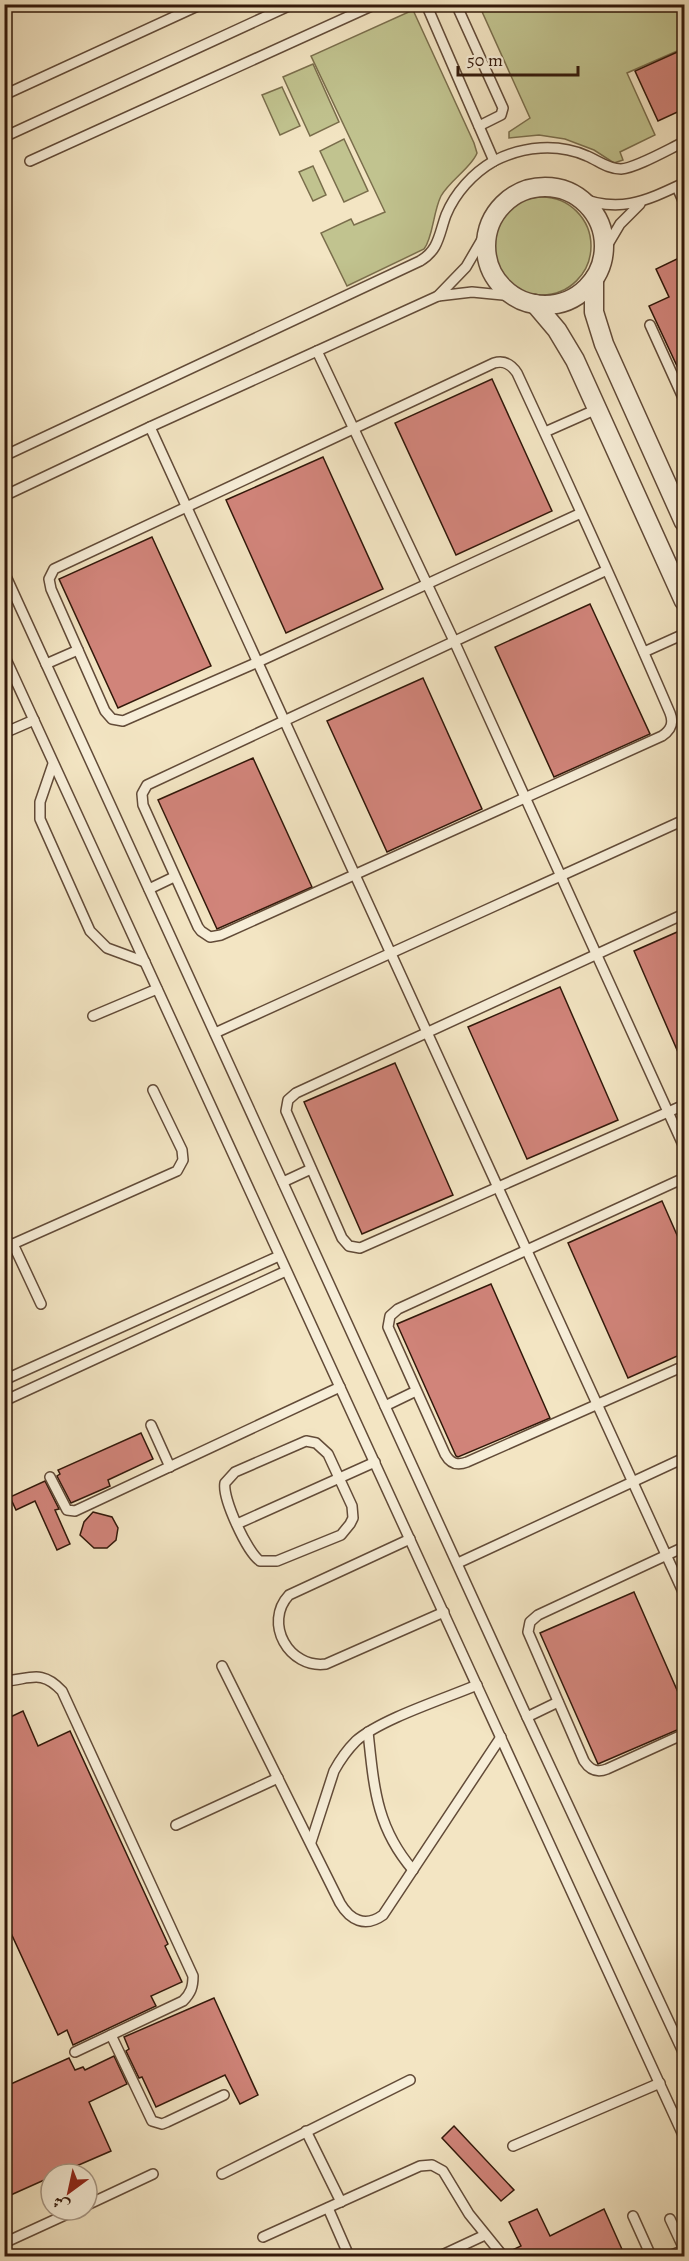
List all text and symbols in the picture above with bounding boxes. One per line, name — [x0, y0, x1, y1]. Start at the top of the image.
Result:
scale bar — [458, 39, 578, 77]
text: 50 m — [467, 48, 503, 72]
north arrow — [39, 2162, 99, 2222]
text: ش — [49, 2190, 74, 2217]

